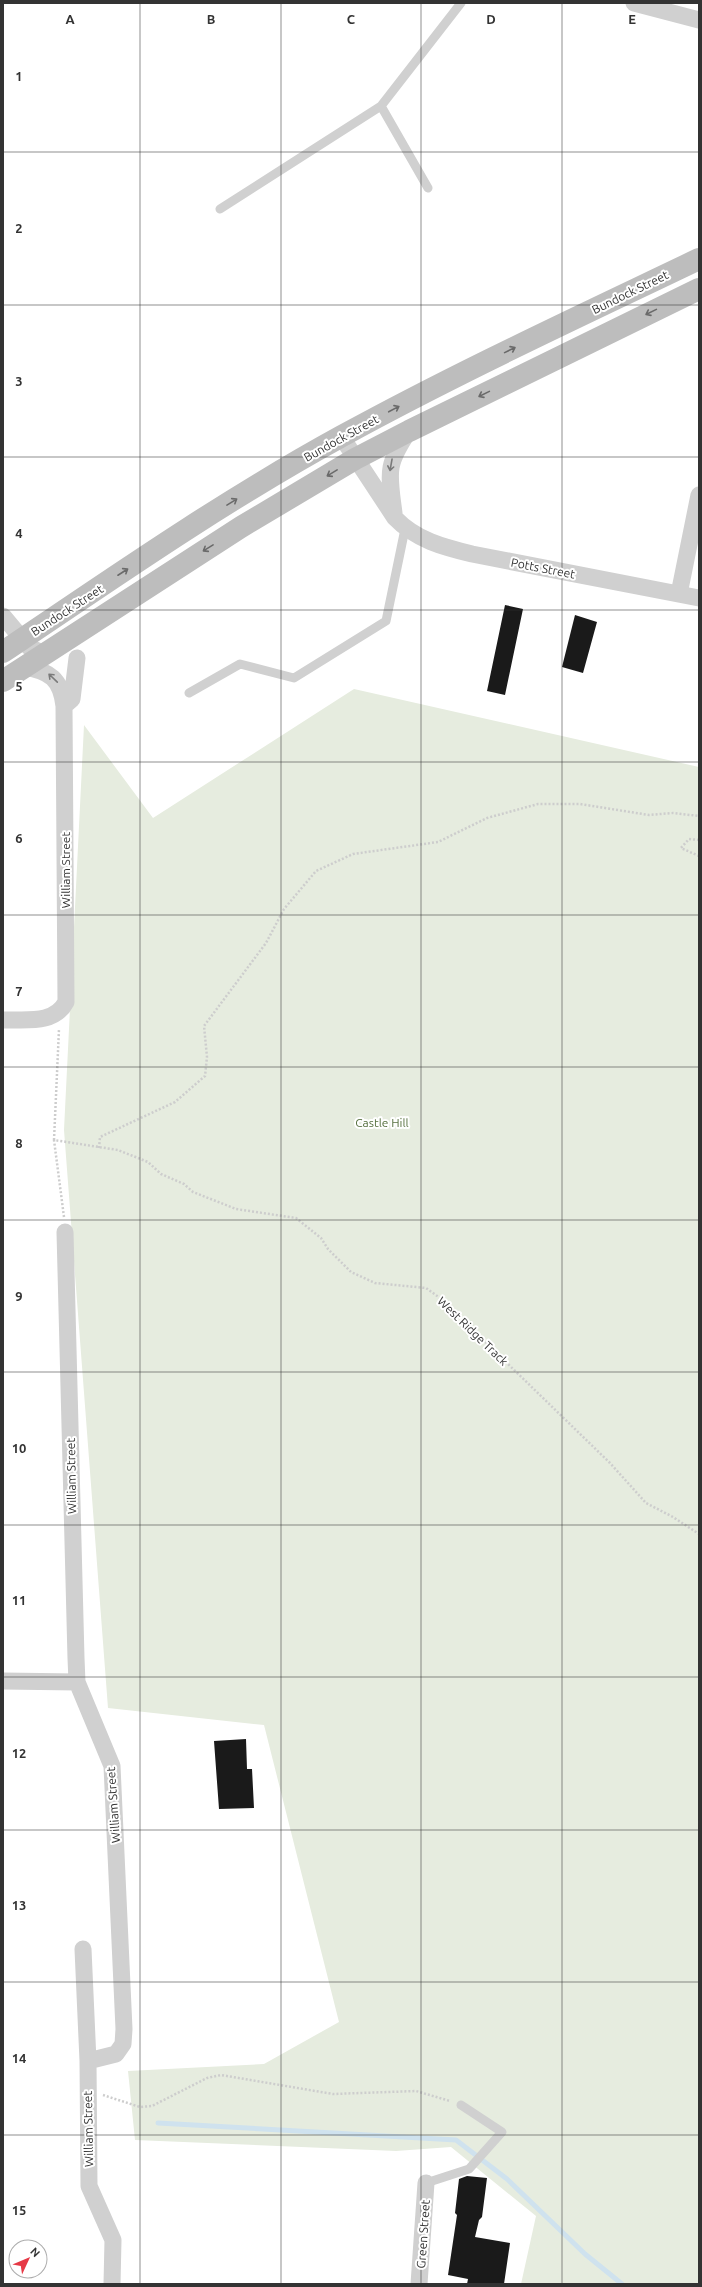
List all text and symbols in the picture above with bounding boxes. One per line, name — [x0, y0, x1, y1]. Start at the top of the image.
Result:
text: A — [65, 12, 75, 26]
text: B — [207, 12, 216, 26]
text: C — [347, 12, 356, 26]
text: D — [486, 12, 496, 26]
text: E — [628, 12, 636, 26]
text: 1 — [15, 69, 23, 83]
text: 2 — [15, 221, 23, 235]
street label: Bundock Street — [590, 268, 671, 316]
one-way arrow — [646, 309, 658, 316]
one-way arrow — [503, 346, 515, 353]
text: 3 — [15, 374, 23, 388]
one-way arrow — [479, 391, 491, 398]
one-way arrow — [387, 404, 399, 412]
street label: Bundock Street — [301, 412, 381, 464]
one-way arrow — [387, 458, 395, 471]
one-way arrow — [326, 470, 338, 478]
one-way arrow — [227, 497, 238, 506]
text: 4 — [15, 526, 23, 540]
one-way arrow — [203, 543, 214, 552]
street label: Potts Street — [510, 555, 576, 581]
one-way arrow — [117, 568, 128, 576]
street label: Bundock Street — [29, 582, 106, 638]
one-way arrow — [48, 673, 57, 683]
text: 5 — [15, 679, 23, 693]
text: 6 — [15, 831, 23, 845]
street label: William Street — [59, 832, 72, 908]
text: 7 — [15, 984, 23, 998]
park label: Castle Hill — [355, 1116, 409, 1129]
text: 8 — [15, 1136, 23, 1150]
text: 9 — [15, 1289, 23, 1303]
street label: West Ridge Track — [435, 1294, 511, 1368]
street label: William Street — [64, 1437, 78, 1514]
text: 10 — [12, 1441, 26, 1455]
text: 11 — [12, 1593, 26, 1607]
text: 12 — [12, 1746, 26, 1760]
street label: William Street — [104, 1766, 122, 1843]
text: 13 — [12, 1898, 26, 1912]
text: 14 — [12, 2051, 26, 2065]
street label: William Street — [81, 2090, 95, 2167]
street label: Green Street — [414, 2199, 432, 2269]
text: 15 — [12, 2203, 26, 2217]
north arrow — [8, 2239, 48, 2279]
text: N — [28, 2245, 42, 2259]

